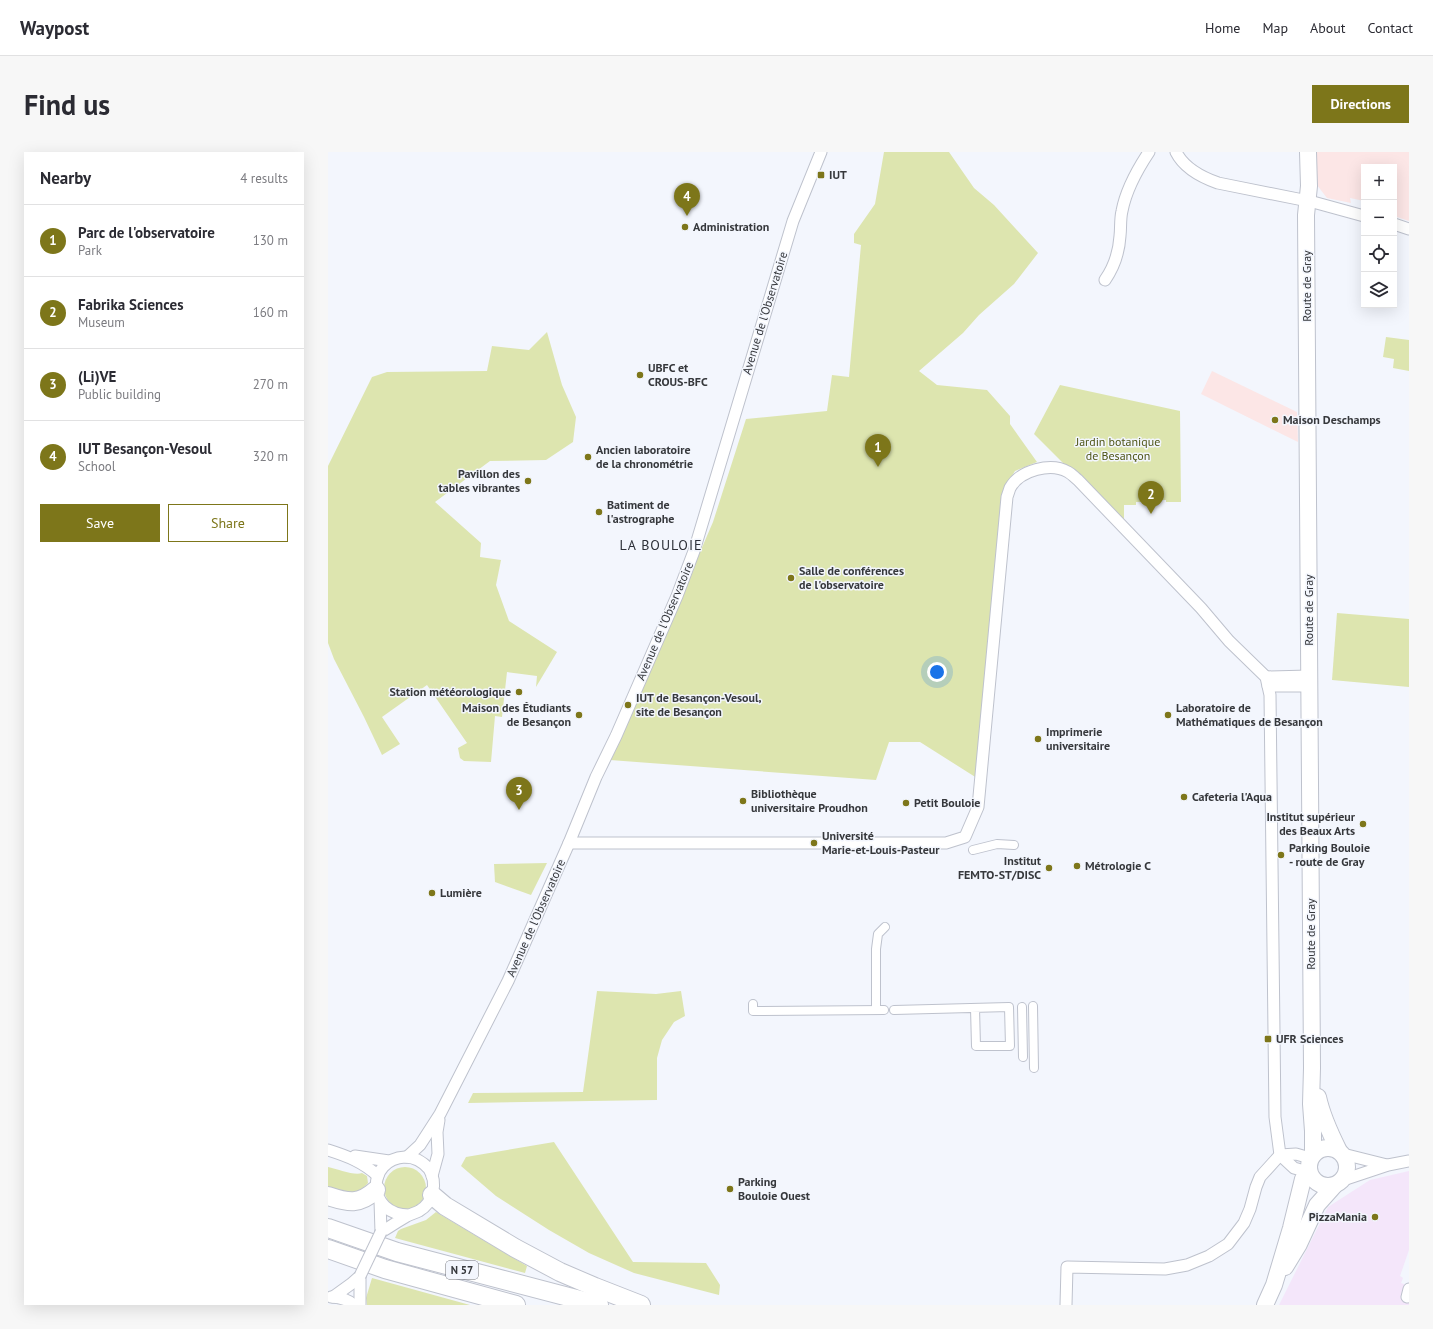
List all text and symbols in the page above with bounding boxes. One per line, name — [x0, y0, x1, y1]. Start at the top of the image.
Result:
text: Waypost — [20, 16, 89, 40]
text: Home — [1205, 19, 1240, 37]
text: Map — [1262, 19, 1288, 37]
text: About — [1310, 19, 1346, 37]
text: Contact — [1368, 19, 1413, 37]
button: Directions — [1312, 85, 1409, 123]
text: Find us — [24, 86, 110, 123]
map controls — [1361, 164, 1397, 308]
button: + — [1361, 164, 1397, 200]
text: Nearby — [40, 167, 91, 189]
place label: IUT — [829, 167, 847, 182]
text: 4 results — [240, 170, 288, 187]
marker: IUT — [816, 170, 826, 180]
pin: 4 — [674, 183, 700, 216]
button: − — [1361, 200, 1397, 236]
place label: Administration — [693, 219, 769, 234]
marker: Administration — [680, 222, 690, 232]
text: Parc de l'observatoire — [78, 223, 215, 242]
text: 1 — [49, 232, 57, 249]
text: 130 m — [253, 232, 288, 249]
button: locate — [1361, 236, 1397, 272]
text: Park — [78, 242, 102, 259]
street label: Avenue de l'Observatoire — [739, 250, 790, 376]
street label: Route de Gray — [1299, 250, 1314, 322]
button: layers — [1361, 272, 1397, 308]
text: Fabrika Sciences — [78, 295, 183, 314]
text: 2 — [49, 304, 57, 321]
text: 160 m — [253, 304, 288, 321]
text: Museum — [78, 314, 125, 331]
place label: UBFC et CROUS-BFC — [648, 360, 708, 389]
text: (Li)VE — [78, 367, 116, 386]
marker: UBFC et CROUS-BFC — [635, 370, 645, 380]
text: 3 — [49, 376, 57, 393]
text: 270 m — [253, 376, 288, 393]
text: Public building — [78, 386, 161, 403]
place label: Maison Deschamps — [1283, 412, 1381, 427]
marker: Maison Deschamps — [1270, 415, 1280, 425]
pin: 1 — [865, 434, 891, 467]
park label: Jardin botanique de Besançon — [1075, 434, 1160, 463]
text: IUT Besançon-Vesoul — [78, 439, 212, 458]
place label: Ancien laboratoire de la chronométrie — [596, 442, 693, 471]
text: 4 — [49, 448, 57, 465]
text: 320 m — [253, 448, 288, 465]
marker: Ancien laboratoire de la chronométrie — [583, 452, 593, 462]
text: School — [78, 458, 116, 475]
place label: Pavillon des tables vibrantes — [439, 466, 520, 495]
marker: Pavillon des tables vibrantes — [523, 476, 533, 486]
pin: 2 — [1138, 481, 1164, 514]
place label: Batiment de l'astrographe — [607, 497, 674, 526]
button: Save — [40, 504, 160, 542]
button: Share — [168, 504, 288, 542]
marker: Batiment de l'astrographe — [594, 507, 604, 517]
district label: LA BOULOIE — [619, 536, 703, 554]
street label: Avenue de l'Observatoire — [633, 559, 696, 682]
place label: Salle de conférences de l'observatoire — [799, 563, 904, 592]
marker: Salle de conférences de l'observatoire — [786, 573, 796, 583]
street label: Route de Gray — [1301, 574, 1316, 646]
your location — [927, 662, 947, 682]
place label: Station météorologique — [389, 684, 511, 699]
marker: Station météorologique — [514, 687, 524, 697]
place label: IUT de Besançon-Vesoul, site de Besançon — [636, 690, 762, 719]
place label: Maison des Étudiants de Besançon — [462, 700, 571, 729]
marker: IUT de Besançon-Vesoul, site de Besançon — [623, 700, 633, 710]
place label: Laboratoire de Mathématiques de Besançon — [1176, 700, 1323, 729]
marker: Maison des Étudiants de Besançon — [574, 710, 584, 720]
marker: Laboratoire de Mathématiques de Besançon — [1163, 710, 1173, 720]
place label: Imprimerie universitaire — [1046, 724, 1110, 753]
marker: Imprimerie universitaire — [1033, 734, 1043, 744]
pin: 3 — [506, 777, 532, 810]
place label: Bibliothèque universitaire Proudhon — [751, 786, 868, 815]
place label: Cafeteria l'Aqua — [1192, 789, 1272, 804]
marker: Cafeteria l'Aqua — [1179, 792, 1189, 802]
place label: Petit Bouloie — [914, 795, 980, 810]
marker: Bibliothèque universitaire Proudhon — [738, 796, 748, 806]
marker: Petit Bouloie — [901, 798, 911, 808]
place label: Institut supérieur des Beaux Arts — [1266, 809, 1356, 838]
marker: Institut supérieur des Beaux Arts — [1358, 819, 1368, 829]
place label: Université Marie-et-Louis-Pasteur — [822, 828, 940, 857]
marker: Université Marie-et-Louis-Pasteur — [809, 838, 819, 848]
place label: Parking Bouloie - route de Gray — [1289, 840, 1370, 869]
marker: Parking Bouloie - route de Gray — [1276, 850, 1286, 860]
place label: Institut FEMTO-ST/DISC — [958, 853, 1042, 882]
street label: Avenue de l'Observatoire — [503, 857, 568, 979]
place label: Métrologie C — [1085, 858, 1151, 873]
marker: Métrologie C — [1072, 861, 1082, 871]
marker: Institut FEMTO-ST/DISC — [1044, 863, 1054, 873]
place label: Lumière — [440, 885, 482, 900]
marker: Lumière — [427, 888, 437, 898]
street label: Route de Gray — [1303, 898, 1318, 970]
place label: UFR Sciences — [1276, 1031, 1343, 1046]
marker: UFR Sciences — [1263, 1034, 1273, 1044]
place label: Parking Bouloie Ouest — [738, 1174, 811, 1203]
marker: Parking Bouloie Ouest — [725, 1184, 735, 1194]
place label: PizzaMania — [1309, 1209, 1367, 1224]
marker: PizzaMania — [1370, 1212, 1380, 1222]
road number: N 57 — [446, 1261, 478, 1279]

